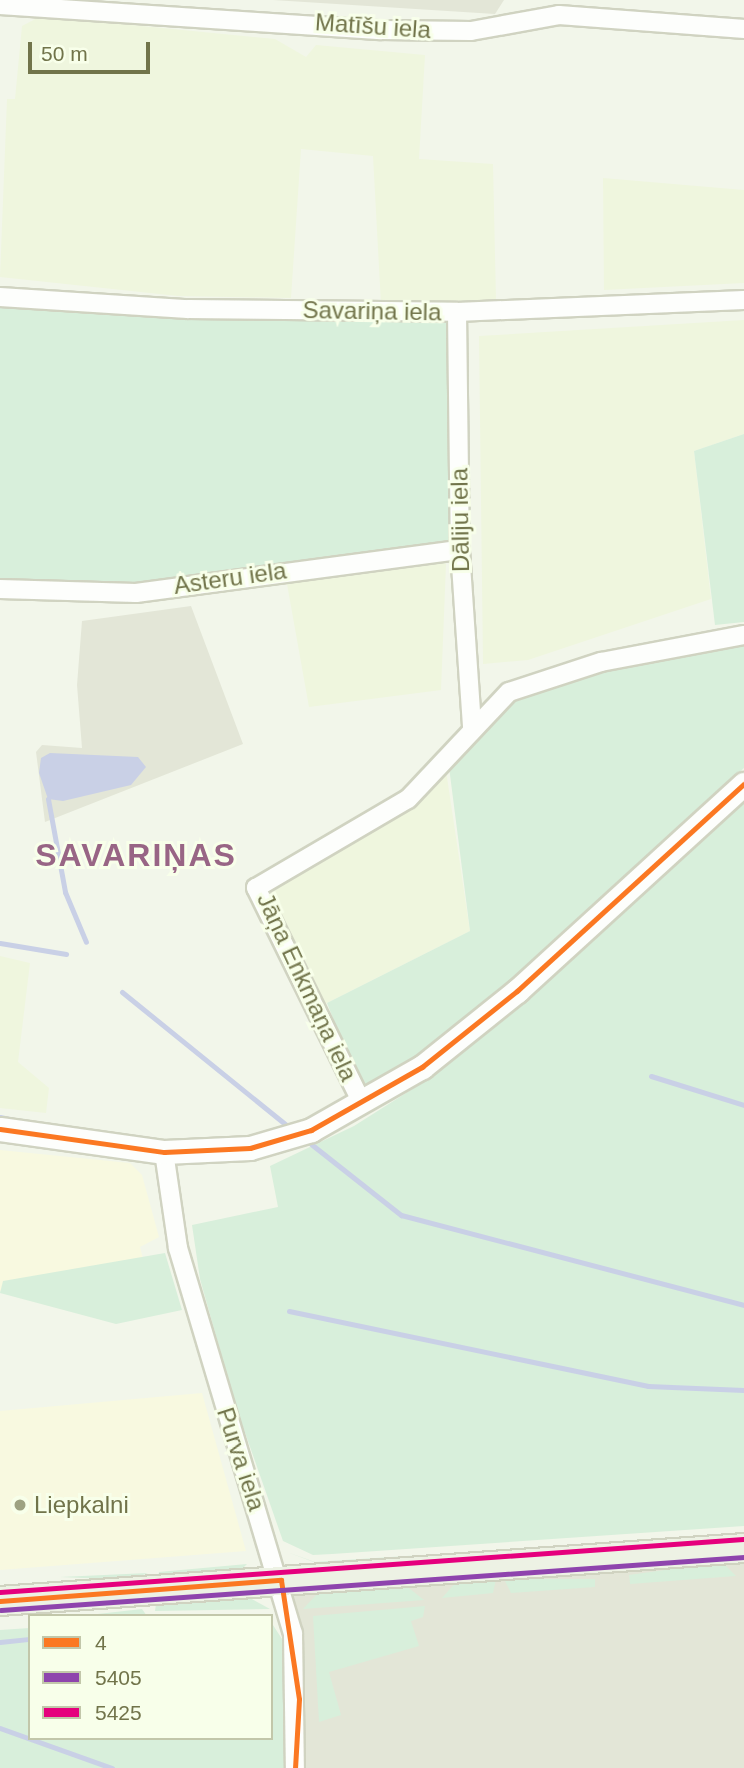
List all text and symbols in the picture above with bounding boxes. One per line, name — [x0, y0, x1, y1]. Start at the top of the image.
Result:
street label: Matīšu iela — [314, 8, 432, 44]
scale bar — [32, 28, 154, 72]
text: 50 m — [41, 42, 88, 65]
street label: Savariņa iela — [302, 295, 442, 327]
street label: Dāliju iela — [445, 468, 475, 572]
street label: Asteru iela — [172, 556, 288, 600]
district label: SAVARIŅAS — [36, 836, 236, 874]
street label: Jāņa Enkmaņa iela — [251, 888, 363, 1086]
street label: Purva iela — [211, 1404, 271, 1514]
place label: Liepkalni — [34, 1491, 129, 1519]
marker: Liepkalni — [12, 1497, 28, 1513]
legend — [28, 1614, 273, 1740]
text: 4 — [95, 1631, 107, 1654]
text: 5405 — [95, 1666, 142, 1689]
text: 5425 — [95, 1701, 142, 1724]

